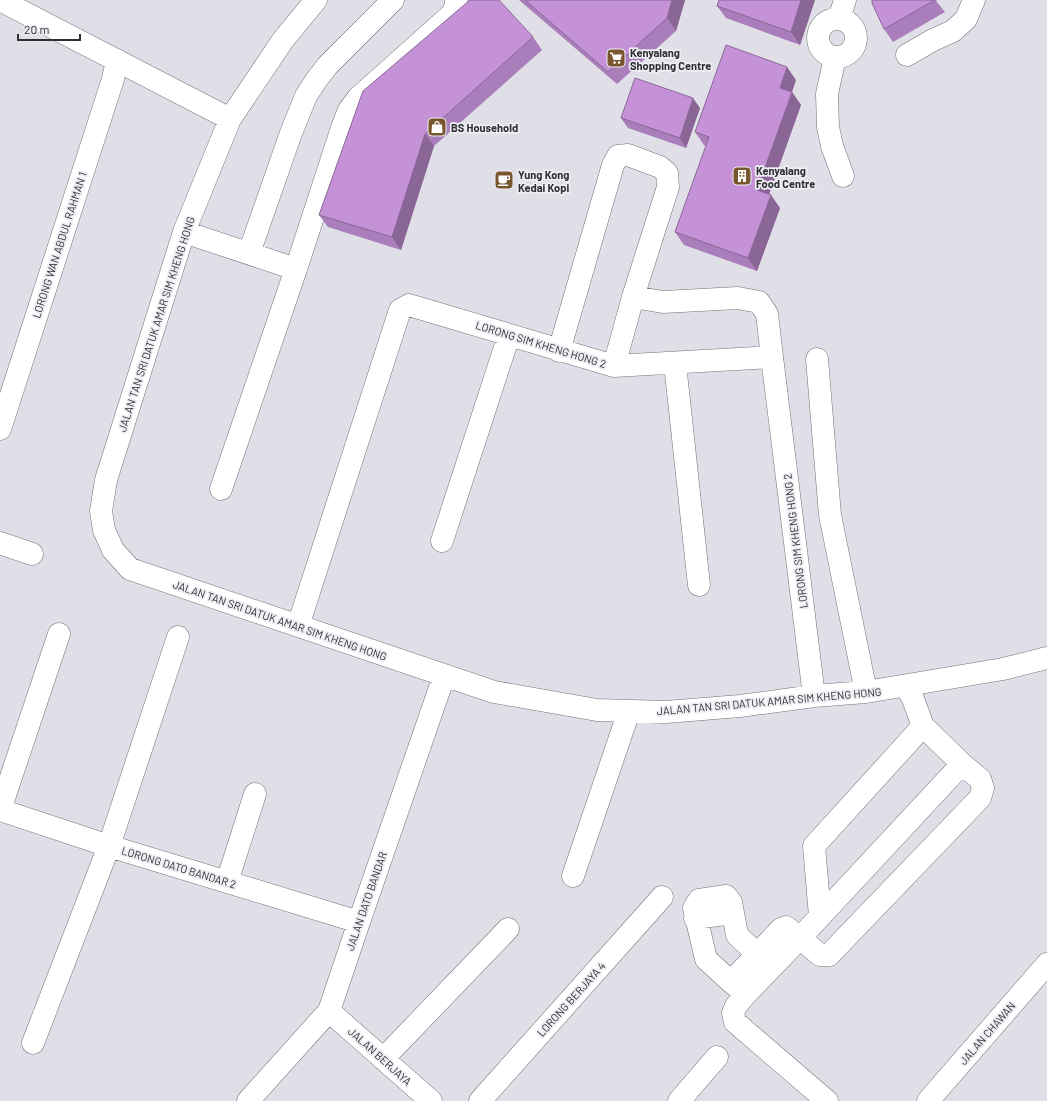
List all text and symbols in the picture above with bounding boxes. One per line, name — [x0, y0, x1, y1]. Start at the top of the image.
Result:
scale bar — [18, 16, 80, 42]
text: 20 m — [24, 22, 50, 36]
place label: Kenyalang Shopping Centre — [630, 46, 711, 72]
supermarket icon: Kenyalang Shopping Centre — [605, 47, 627, 69]
shop icon: BS Household — [426, 116, 448, 138]
place label: BS Household — [451, 121, 518, 134]
place label: Kenyalang Food Centre — [756, 164, 815, 190]
building icon: Kenyalang Food Centre — [731, 165, 753, 187]
place label: Yung Kong Kedai Kopi — [518, 168, 569, 194]
cafe icon: Yung Kong Kedai Kopi — [493, 169, 515, 191]
street label: LORONG WAN ABDUL RAHMAN 1 — [29, 170, 89, 320]
street label: JALAN TAN SRI DATUK AMAR SIM KHENG HONG — [115, 215, 197, 433]
street label: LORONG SIM KHENG HONG 2 — [474, 318, 608, 370]
street label: LORONG SIM KHENG HONG 2 — [780, 473, 810, 609]
street label: JALAN TAN SRI DATUK AMAR SIM KHENG HONG — [171, 577, 389, 663]
street label: JALAN TAN SRI DATUK AMAR SIM KHENG HONG — [656, 685, 882, 717]
street label: LORONG DATO BANDAR 2 — [120, 843, 238, 891]
street label: JALAN DATO BANDAR — [343, 850, 389, 952]
street label: LORONG BERJAYA 4 — [534, 959, 608, 1039]
street label: JALAN CHAWAN — [956, 999, 1018, 1067]
street label: JALAN BERJAYA — [346, 1024, 414, 1088]

